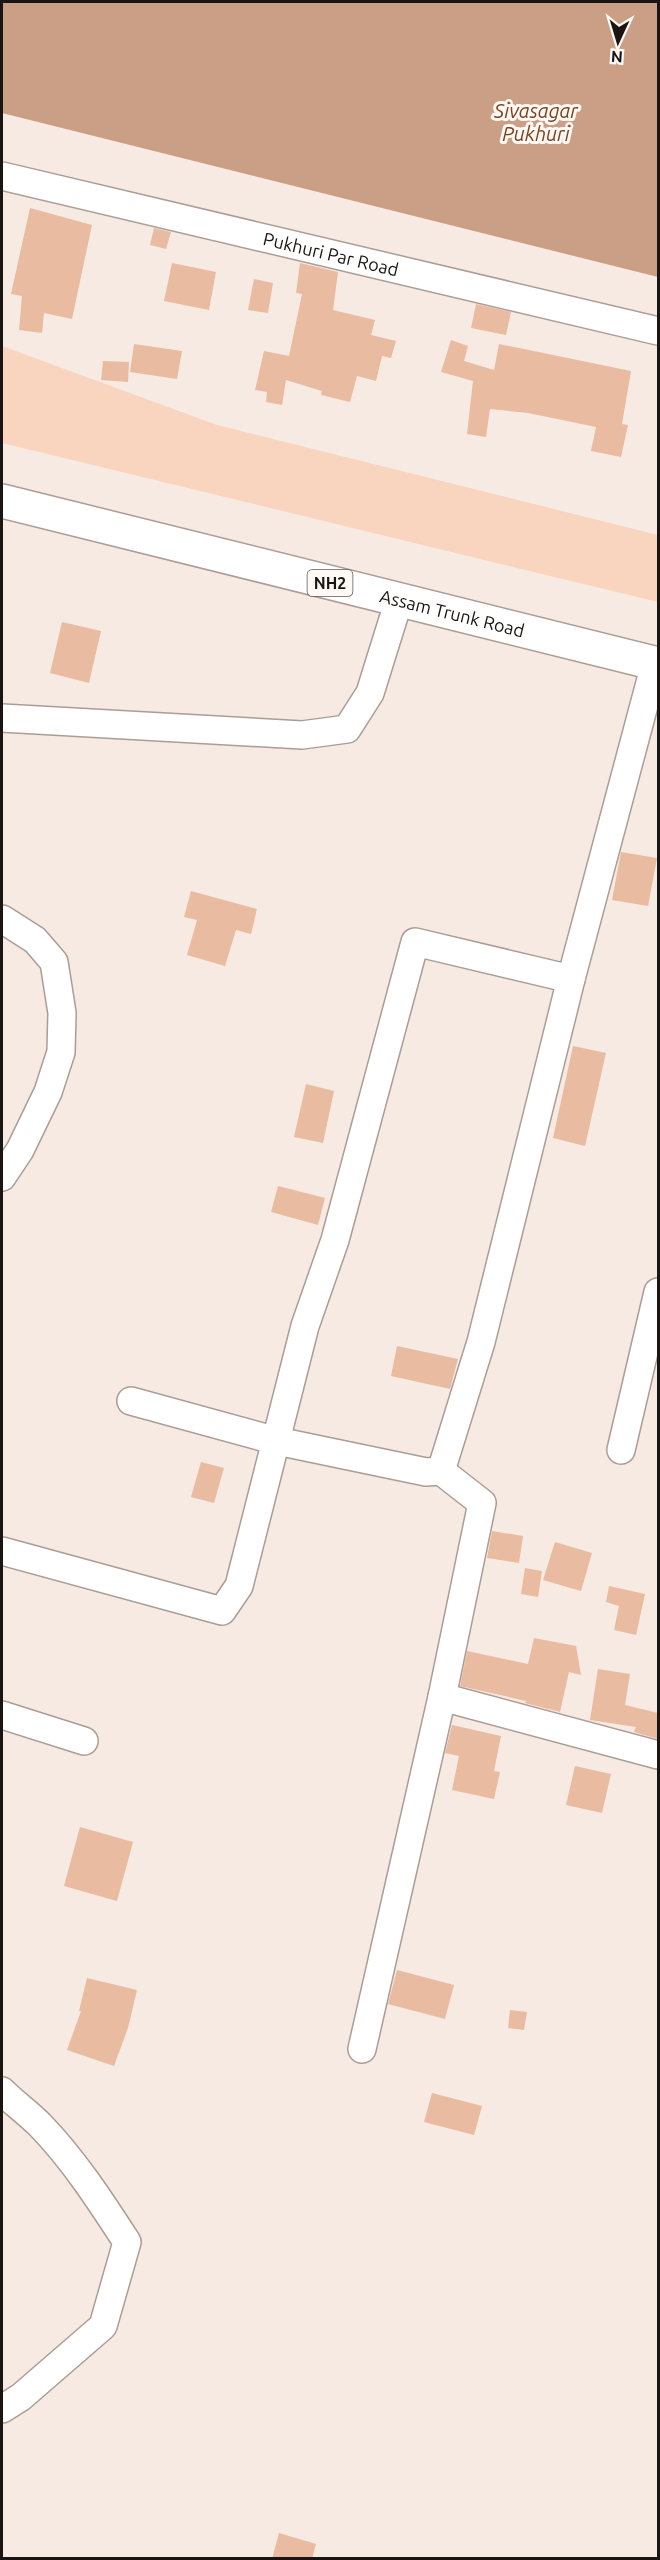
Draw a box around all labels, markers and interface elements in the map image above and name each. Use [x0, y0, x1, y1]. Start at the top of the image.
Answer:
north arrow [588, 12, 648, 72]
text: N [610, 48, 624, 66]
water label: Sivasagar Pukhuri [493, 99, 579, 145]
street label: Pukhuri Par Road [261, 228, 401, 279]
road number: NH2 [308, 570, 352, 596]
street label: Assam Trunk Road [378, 585, 527, 640]

